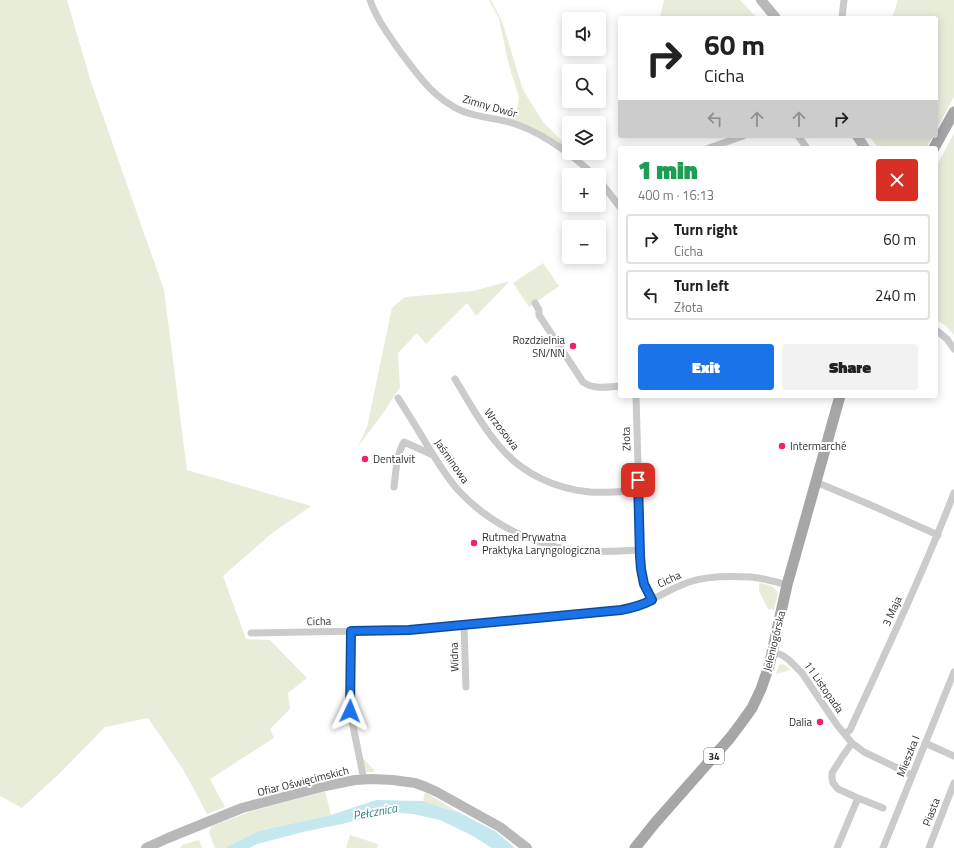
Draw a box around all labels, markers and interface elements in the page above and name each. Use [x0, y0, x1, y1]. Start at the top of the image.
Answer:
map controls [562, 12, 606, 264]
button: sound [562, 12, 606, 56]
text: 60 m [704, 23, 765, 66]
icon: right [638, 32, 690, 84]
text: Cicha [704, 62, 744, 89]
button: search [562, 64, 606, 108]
street label: Zimny Dwór [461, 91, 519, 121]
icon: left [704, 108, 726, 130]
icon: ahead [746, 108, 768, 130]
icon: ahead [788, 108, 810, 130]
icon: right [830, 108, 852, 130]
button: layers [562, 116, 606, 160]
text: 1 min [638, 152, 698, 188]
button: close [876, 159, 918, 201]
button: + [562, 168, 606, 212]
text: 400 m · 16:13 [638, 185, 714, 205]
text: Turn right [674, 218, 738, 241]
button: − [562, 220, 606, 264]
icon: right [640, 228, 662, 250]
text: 60 m [883, 228, 916, 251]
text: Cicha [674, 241, 703, 261]
text: Turn left [674, 274, 729, 297]
icon: left [640, 284, 662, 306]
text: 240 m [875, 284, 916, 307]
text: Złota [674, 297, 703, 317]
place label: Rozdzielnia SN/NN [512, 332, 565, 361]
marker: Rozdzielnia SN/NN [568, 341, 578, 351]
button: Exit [638, 344, 774, 390]
button: Share [782, 344, 918, 390]
street label: Wrzosowa [481, 405, 524, 454]
street label: Złota [618, 426, 634, 451]
street label: Jaśminowa [431, 436, 473, 487]
place label: Intermarché [790, 438, 847, 454]
marker: Intermarché [777, 441, 787, 451]
place label: Dentalvit [373, 451, 415, 467]
marker: Dentalvit [360, 454, 370, 464]
pin [621, 463, 655, 497]
icon: arrive [627, 469, 649, 491]
place label: Rutmed Prywatna Praktyka Laryngologiczna [482, 529, 601, 558]
marker: Rutmed Prywatna Praktyka Laryngologiczna [469, 538, 479, 548]
street label: Cicha [655, 566, 684, 591]
street label: 3 Maja [878, 593, 906, 629]
street label: Jeleniogórska [759, 608, 789, 673]
street label: Cicha [307, 613, 332, 629]
street label: Widna [445, 642, 463, 672]
street label: 11 Listopada [800, 658, 848, 716]
position arrow [329, 690, 371, 732]
place label: Dalia [789, 714, 812, 730]
marker: Dalia [815, 717, 825, 727]
street label: Mieszka I [892, 733, 924, 779]
road number: 34 [704, 748, 724, 764]
street label: Ofiar Oświęcimskich [256, 762, 350, 800]
street label: Piasta [918, 795, 944, 828]
water label: Pełcznica [351, 798, 399, 825]

